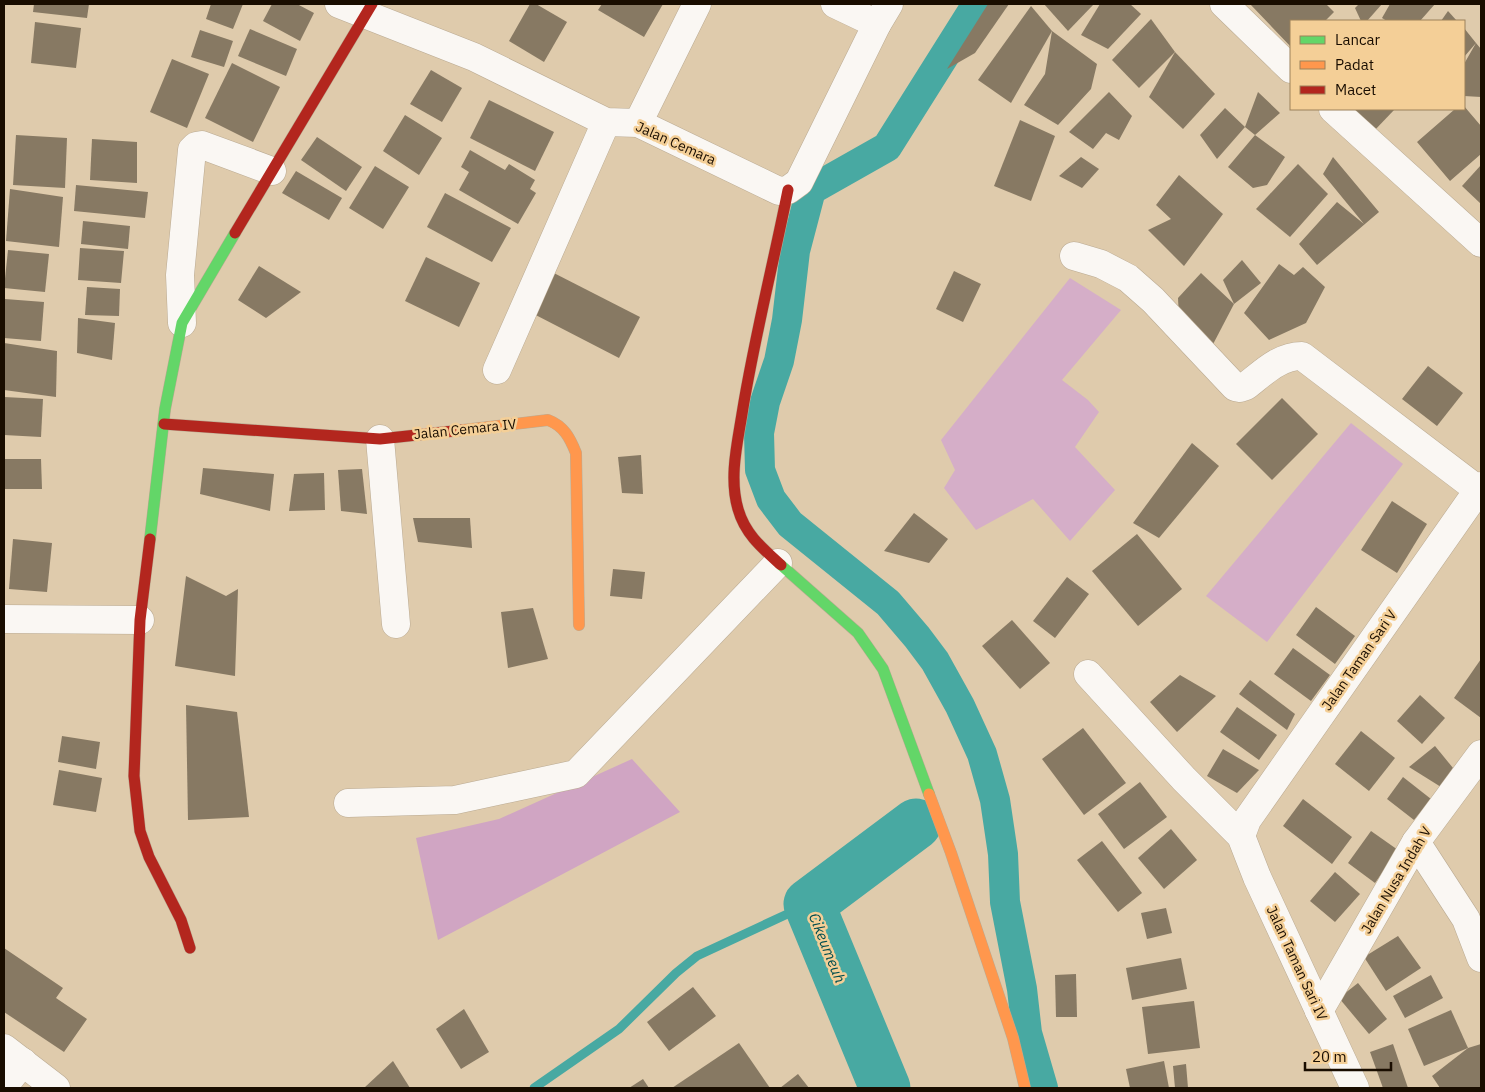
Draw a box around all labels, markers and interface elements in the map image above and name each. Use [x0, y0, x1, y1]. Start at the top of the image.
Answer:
legend [1290, 20, 1465, 110]
text: Lancar [1335, 30, 1381, 49]
text: Padat [1335, 55, 1374, 74]
text: Macet [1335, 80, 1376, 99]
street label: Jalan Cemara [633, 117, 719, 169]
street label: Jalan Cemara IV [413, 415, 518, 443]
street label: Jalan Taman Sari V [1318, 606, 1401, 714]
street label: Jalan Nusa Indah V [1357, 823, 1435, 937]
street label: Jalan Taman Sari IV [1263, 903, 1332, 1024]
water label: Cikeumeuh [805, 910, 850, 986]
scale bar [1305, 1040, 1391, 1072]
text: 20 m [1312, 1047, 1347, 1066]

